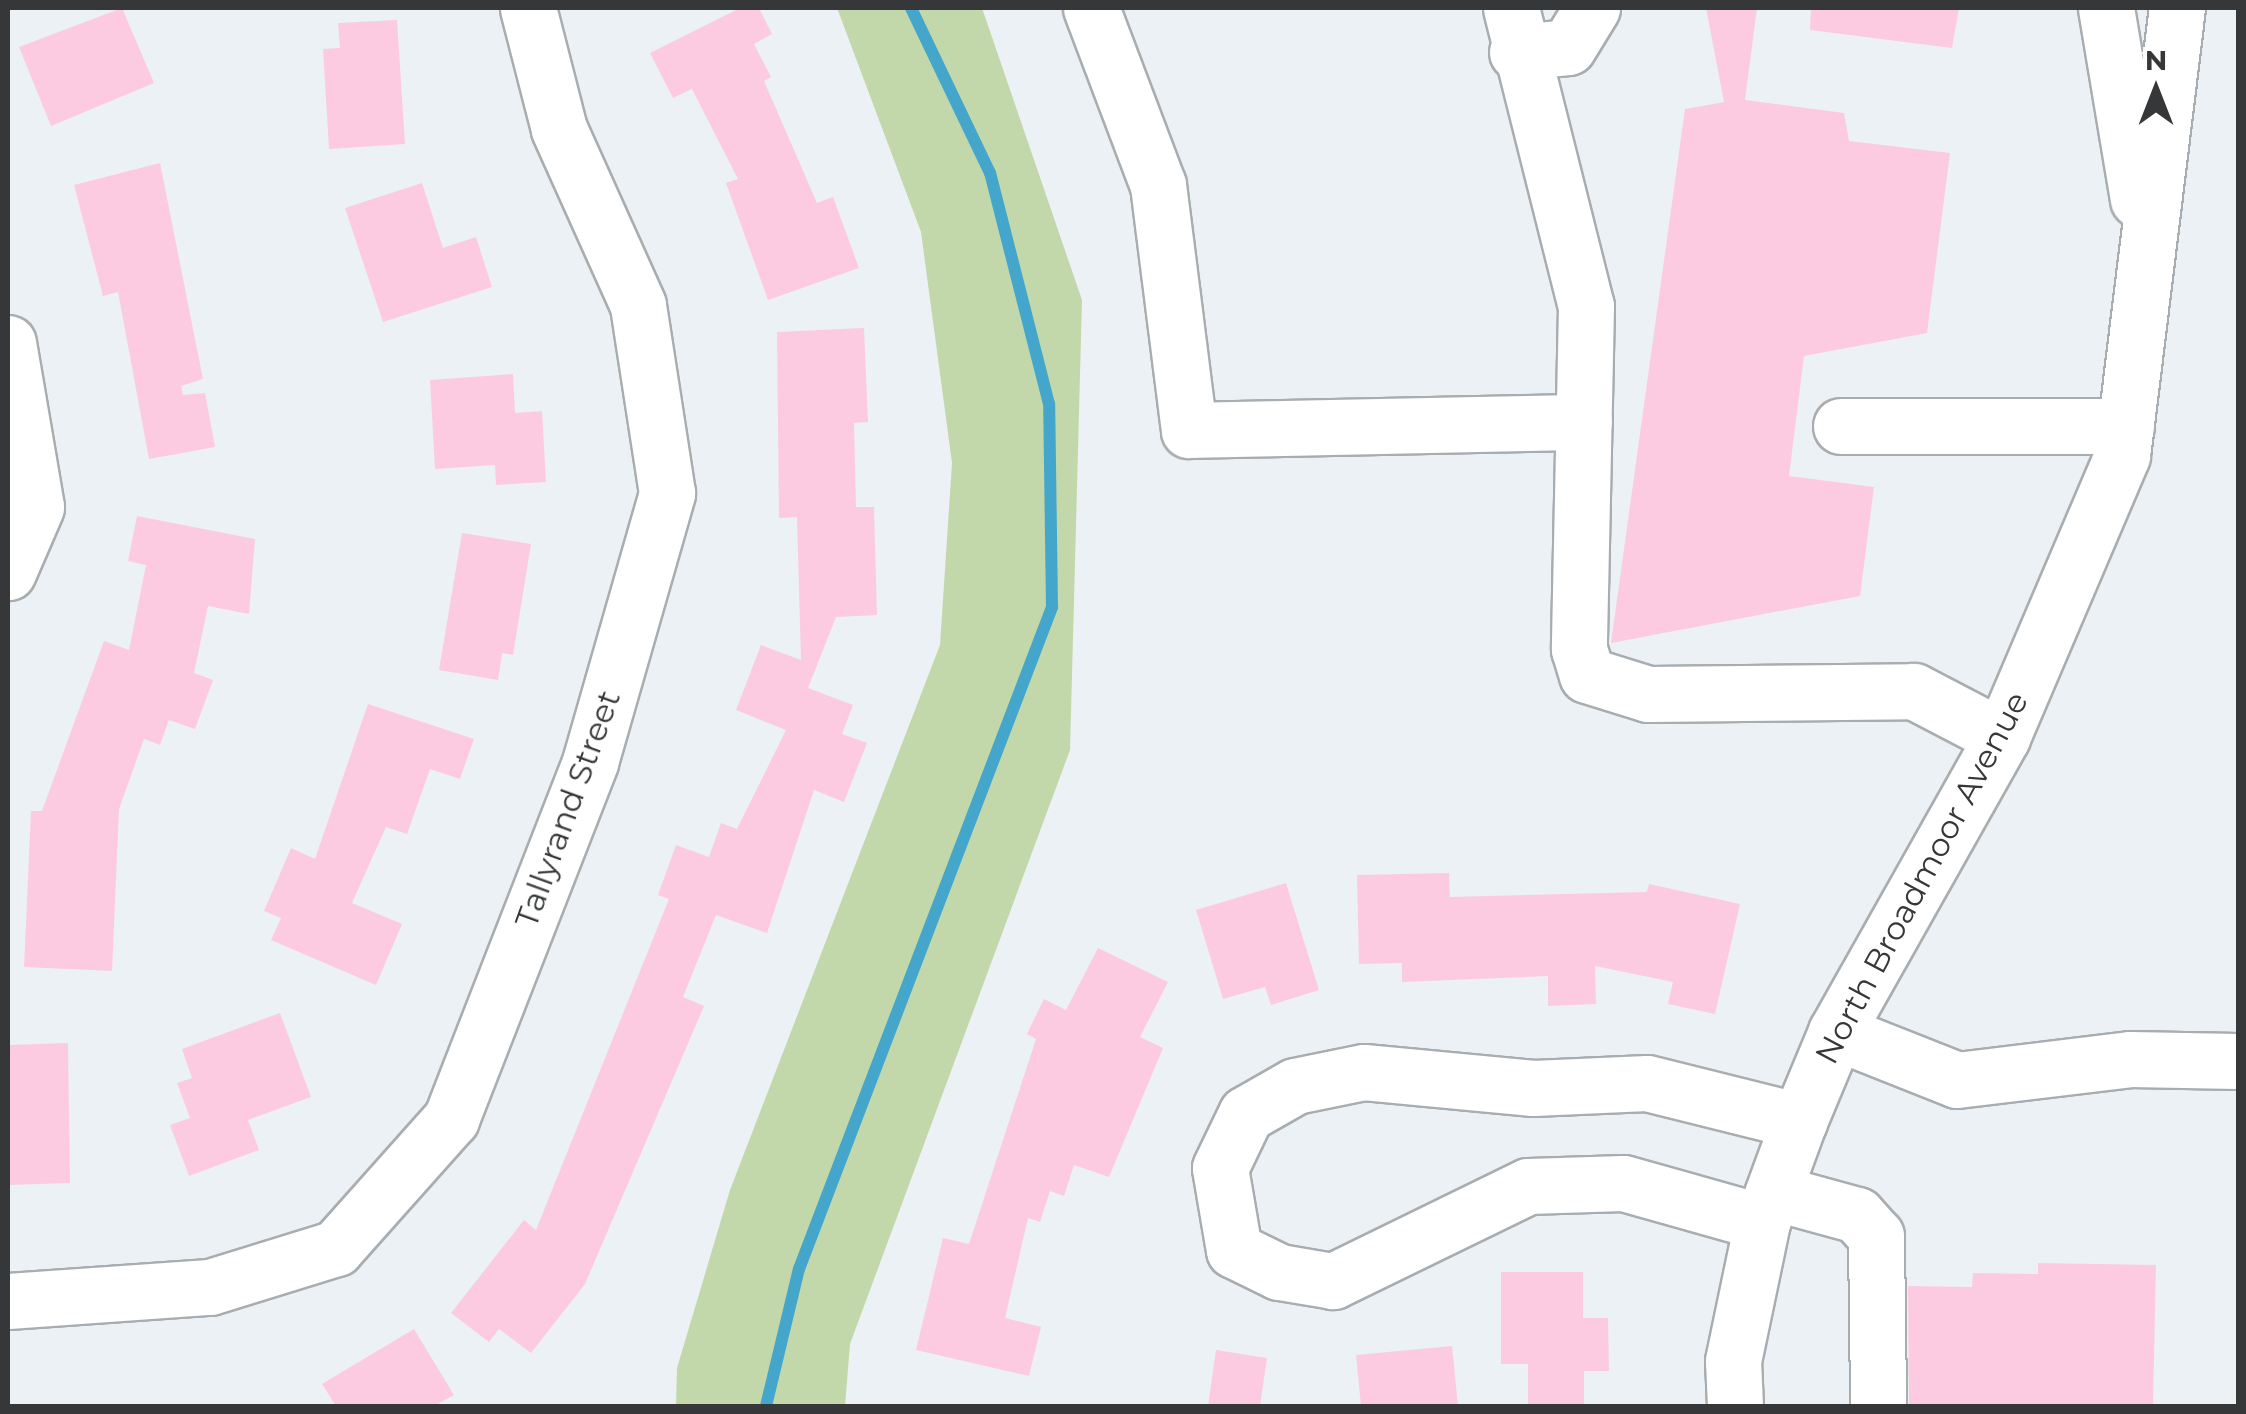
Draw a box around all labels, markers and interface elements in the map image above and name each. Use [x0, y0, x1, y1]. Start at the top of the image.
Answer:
north arrow [2106, 40, 2206, 140]
text: N [2145, 43, 2167, 77]
street label: Tallyrand Street [507, 685, 629, 933]
street label: North Broadmoor Avenue [1808, 686, 2036, 1070]

